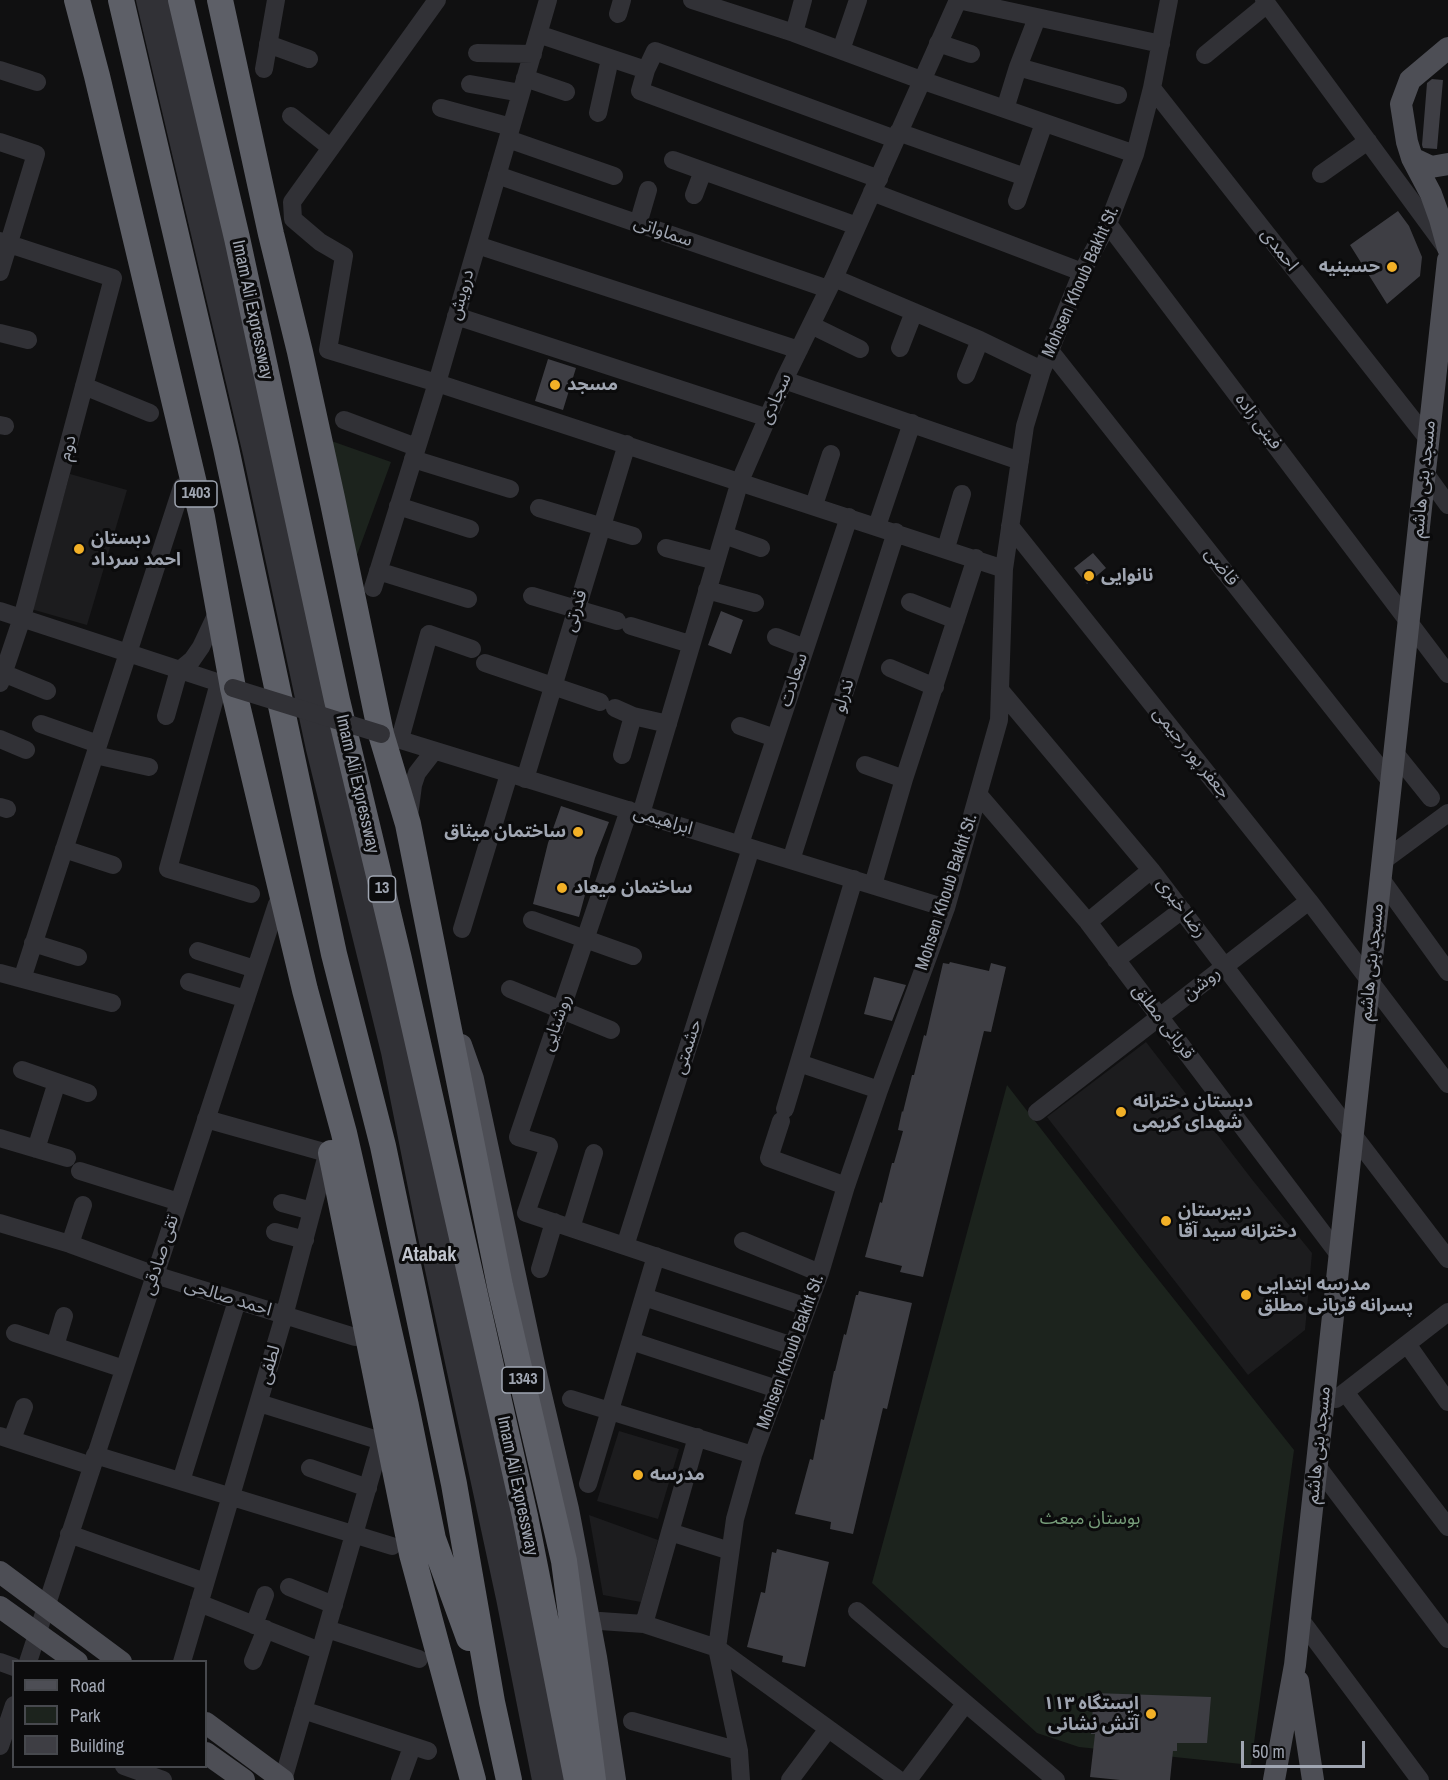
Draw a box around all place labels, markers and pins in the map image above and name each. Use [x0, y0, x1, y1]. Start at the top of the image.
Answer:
place label: حسینیه [1319, 256, 1380, 278]
marker: حسینیه [1385, 260, 1399, 274]
place label: مسجد [567, 374, 618, 396]
marker: مسجد [548, 378, 562, 392]
place label: دبستان احمد سرداد [91, 528, 181, 570]
marker: دبستان احمد سرداد [72, 542, 86, 556]
place label: نانوایی [1101, 565, 1153, 587]
marker: نانوایی [1082, 569, 1096, 583]
place label: ساختمان میثاق [444, 821, 566, 843]
marker: ساختمان میثاق [571, 825, 585, 839]
place label: ساختمان میعاد [574, 877, 693, 899]
marker: ساختمان میعاد [555, 881, 569, 895]
place label: دبستان دخترانه شهدای کریمی [1133, 1091, 1253, 1134]
marker: دبستان دخترانه شهدای کریمی [1114, 1105, 1128, 1119]
place label: دبیرستان دخترانه سید آقا [1178, 1200, 1297, 1242]
marker: دبیرستان دخترانه سید آقا [1159, 1214, 1173, 1228]
place label: مدرسه ابتدایی پسرانه قربانی مطلق [1258, 1274, 1413, 1316]
marker: مدرسه ابتدایی پسرانه قربانی مطلق [1239, 1288, 1253, 1302]
place label: مدرسه [650, 1464, 705, 1486]
marker: مدرسه [631, 1468, 645, 1482]
place label: ایستگاه ۱۱۳ آتش نشانی [1044, 1693, 1139, 1736]
marker: ایستگاه ۱۱۳ آتش نشانی [1144, 1707, 1158, 1721]

